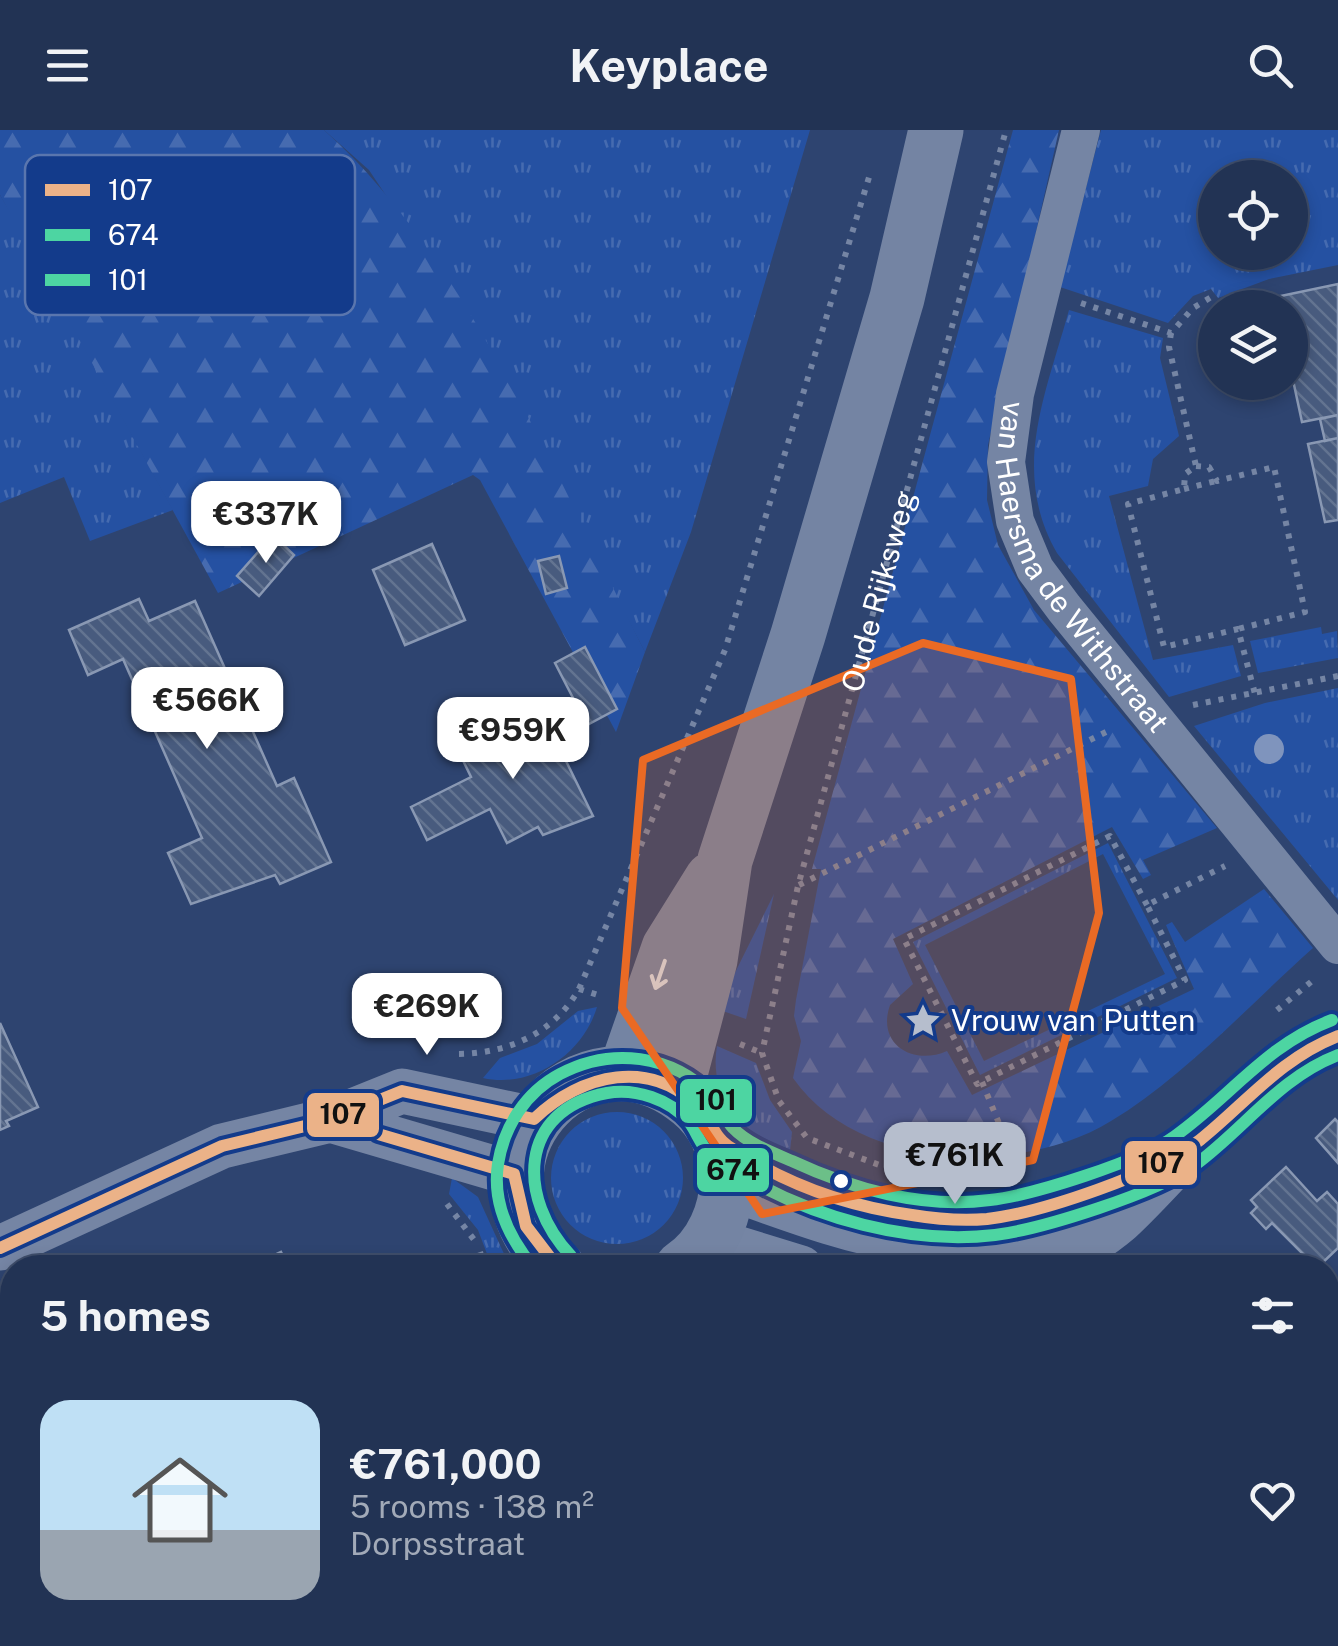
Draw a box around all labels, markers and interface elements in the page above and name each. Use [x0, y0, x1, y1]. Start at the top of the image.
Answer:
icon: menu [40, 38, 95, 93]
icon: search [1243, 38, 1298, 93]
text: Keyplace [569, 39, 769, 92]
legend [25, 155, 355, 315]
map controls [1198, 160, 1308, 400]
button: locate [1198, 160, 1308, 270]
text: 107 [108, 173, 153, 206]
text: 674 [108, 218, 159, 251]
text: 101 [108, 263, 148, 296]
button: layers [1198, 290, 1308, 400]
street label: van Haersma de Withstraat [988, 399, 1177, 739]
pin: €337K [196, 481, 336, 566]
street label: Oude Rijksweg [833, 486, 923, 696]
text: €337K [213, 495, 319, 532]
pin: €566K [137, 667, 277, 752]
text: €566K [153, 681, 261, 718]
pin: €959K [443, 697, 583, 782]
text: €959K [459, 711, 567, 748]
one-way arrow [650, 958, 668, 989]
pin: €269K [357, 973, 497, 1058]
text: €269K [374, 987, 480, 1024]
place icon: Vrouw van Putten [904, 1002, 942, 1040]
place label: Vrouw van Putten [951, 1002, 1195, 1038]
line badge: 101 [678, 1077, 754, 1125]
text: 101 [695, 1083, 737, 1116]
line badge: 107 [305, 1091, 381, 1139]
text: 107 [319, 1097, 367, 1130]
pin: €761K [885, 1122, 1025, 1207]
text: €761K [906, 1136, 1004, 1173]
line badge: 107 [1123, 1139, 1199, 1187]
line badge: 674 [695, 1146, 771, 1194]
text: 107 [1137, 1146, 1185, 1179]
text: 674 [706, 1153, 760, 1186]
unlabelled marker [831, 1171, 851, 1191]
icon: filters [1245, 1288, 1300, 1343]
text: 5 homes [40, 1291, 211, 1340]
text: €761,000 [350, 1439, 542, 1488]
icon: home [120, 1440, 240, 1560]
icon: heart [1245, 1473, 1300, 1528]
text: 5 rooms · 138 m² [350, 1488, 594, 1525]
text: Dorpsstraat [350, 1525, 525, 1562]

